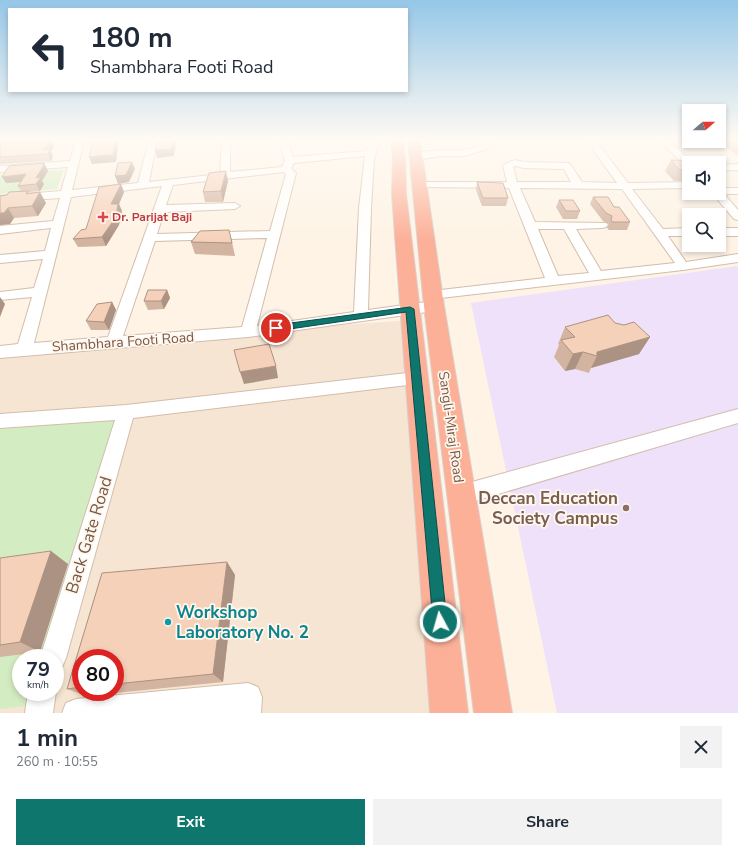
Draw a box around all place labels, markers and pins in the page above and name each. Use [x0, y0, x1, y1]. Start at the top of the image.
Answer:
place label: Dr. Parijat Baji [112, 209, 192, 225]
marker: Dr. Parijat Baji [97, 211, 109, 223]
pin [259, 311, 293, 345]
place label: Deccan Education Society Campus [478, 487, 618, 530]
marker: Deccan Education Society Campus [621, 503, 631, 513]
place label: Workshop Laboratory No. 2 [176, 601, 309, 644]
marker: Workshop Laboratory No. 2 [163, 617, 173, 627]

